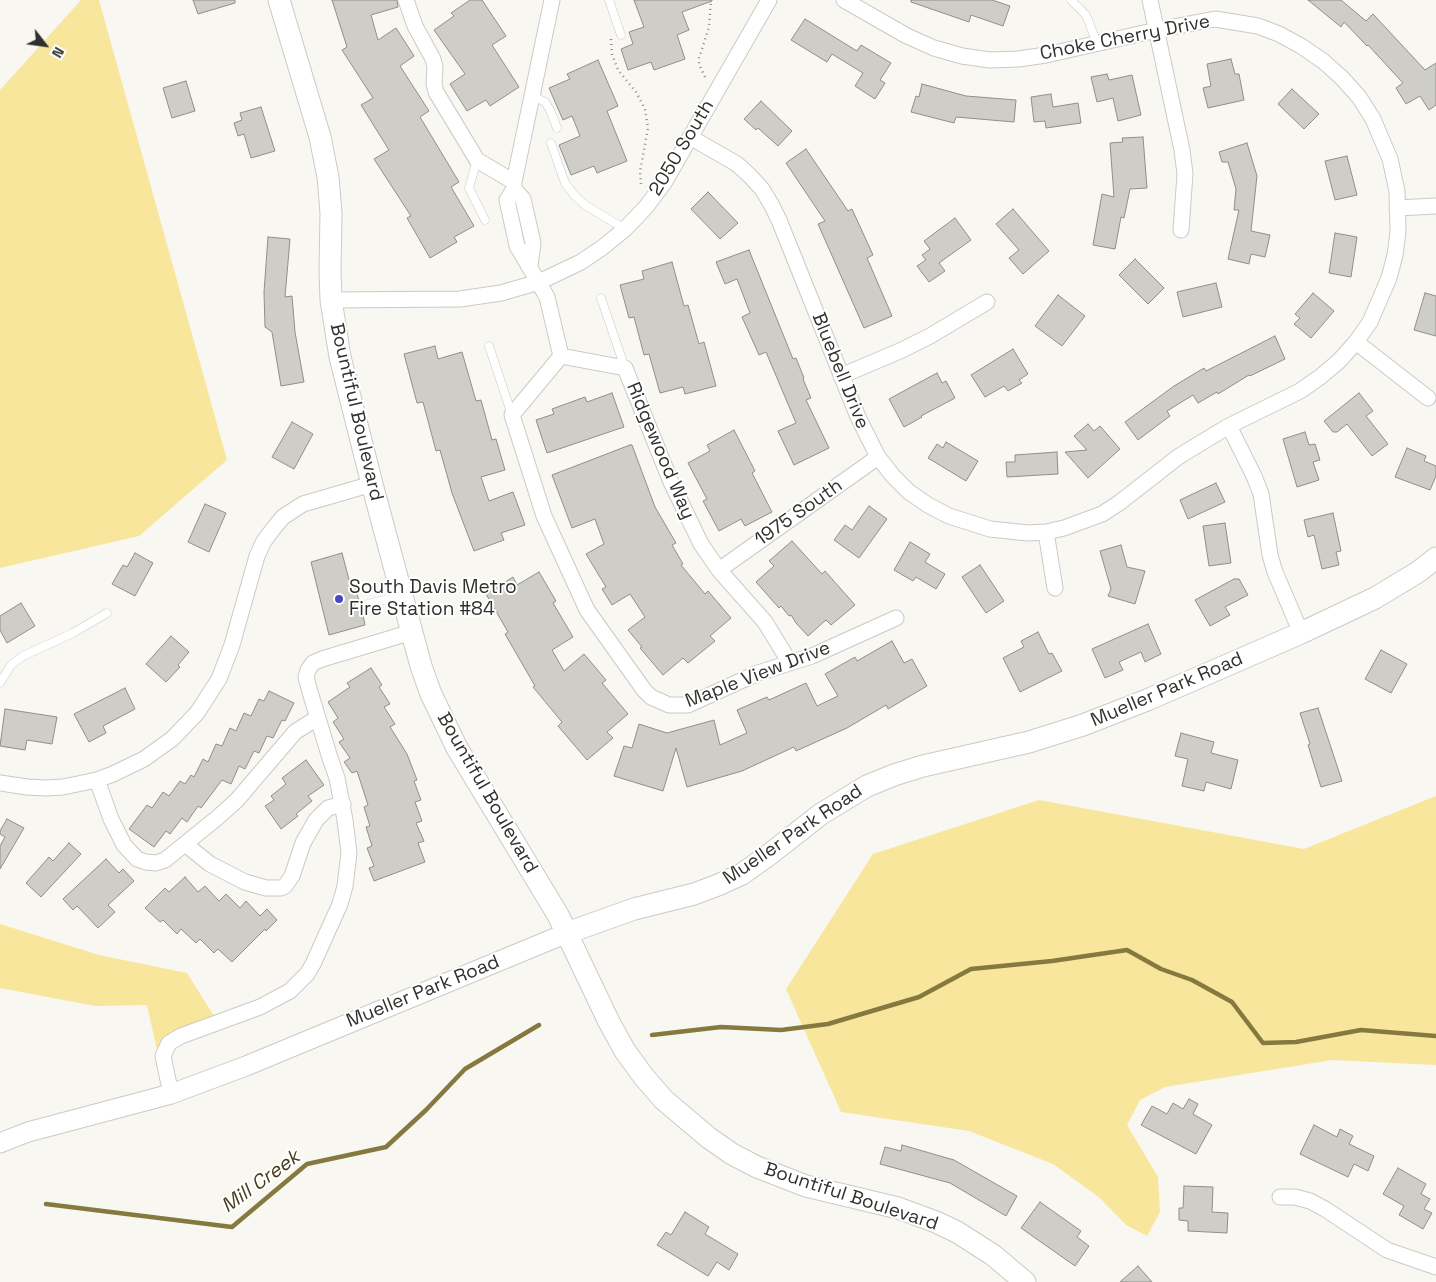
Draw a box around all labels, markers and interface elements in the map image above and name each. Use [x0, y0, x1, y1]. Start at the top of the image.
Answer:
street label: Choke Cherry Drive [1038, 10, 1212, 66]
north arrow [20, 20, 70, 70]
text: N [48, 44, 68, 61]
street label: 2050 South [645, 96, 719, 200]
street label: Bluebell Drive [806, 310, 874, 432]
street label: Bountiful Boulevard [324, 321, 388, 503]
street label: Ridgewood Way [621, 379, 699, 523]
street label: 1975 South [751, 475, 847, 551]
place label: South Davis Metro Fire Station #84 [349, 577, 517, 621]
marker: South Davis Metro Fire Station #84 [333, 593, 345, 605]
street label: Maple View Drive [682, 637, 834, 713]
street label: Mueller Park Road [1088, 648, 1246, 732]
street label: Bountiful Boulevard [432, 709, 542, 877]
street label: Mueller Park Road [719, 780, 867, 890]
street label: Mueller Park Road [343, 951, 503, 1033]
water label: Mill Creek [217, 1145, 305, 1219]
street label: Bountiful Boulevard [761, 1158, 941, 1236]

